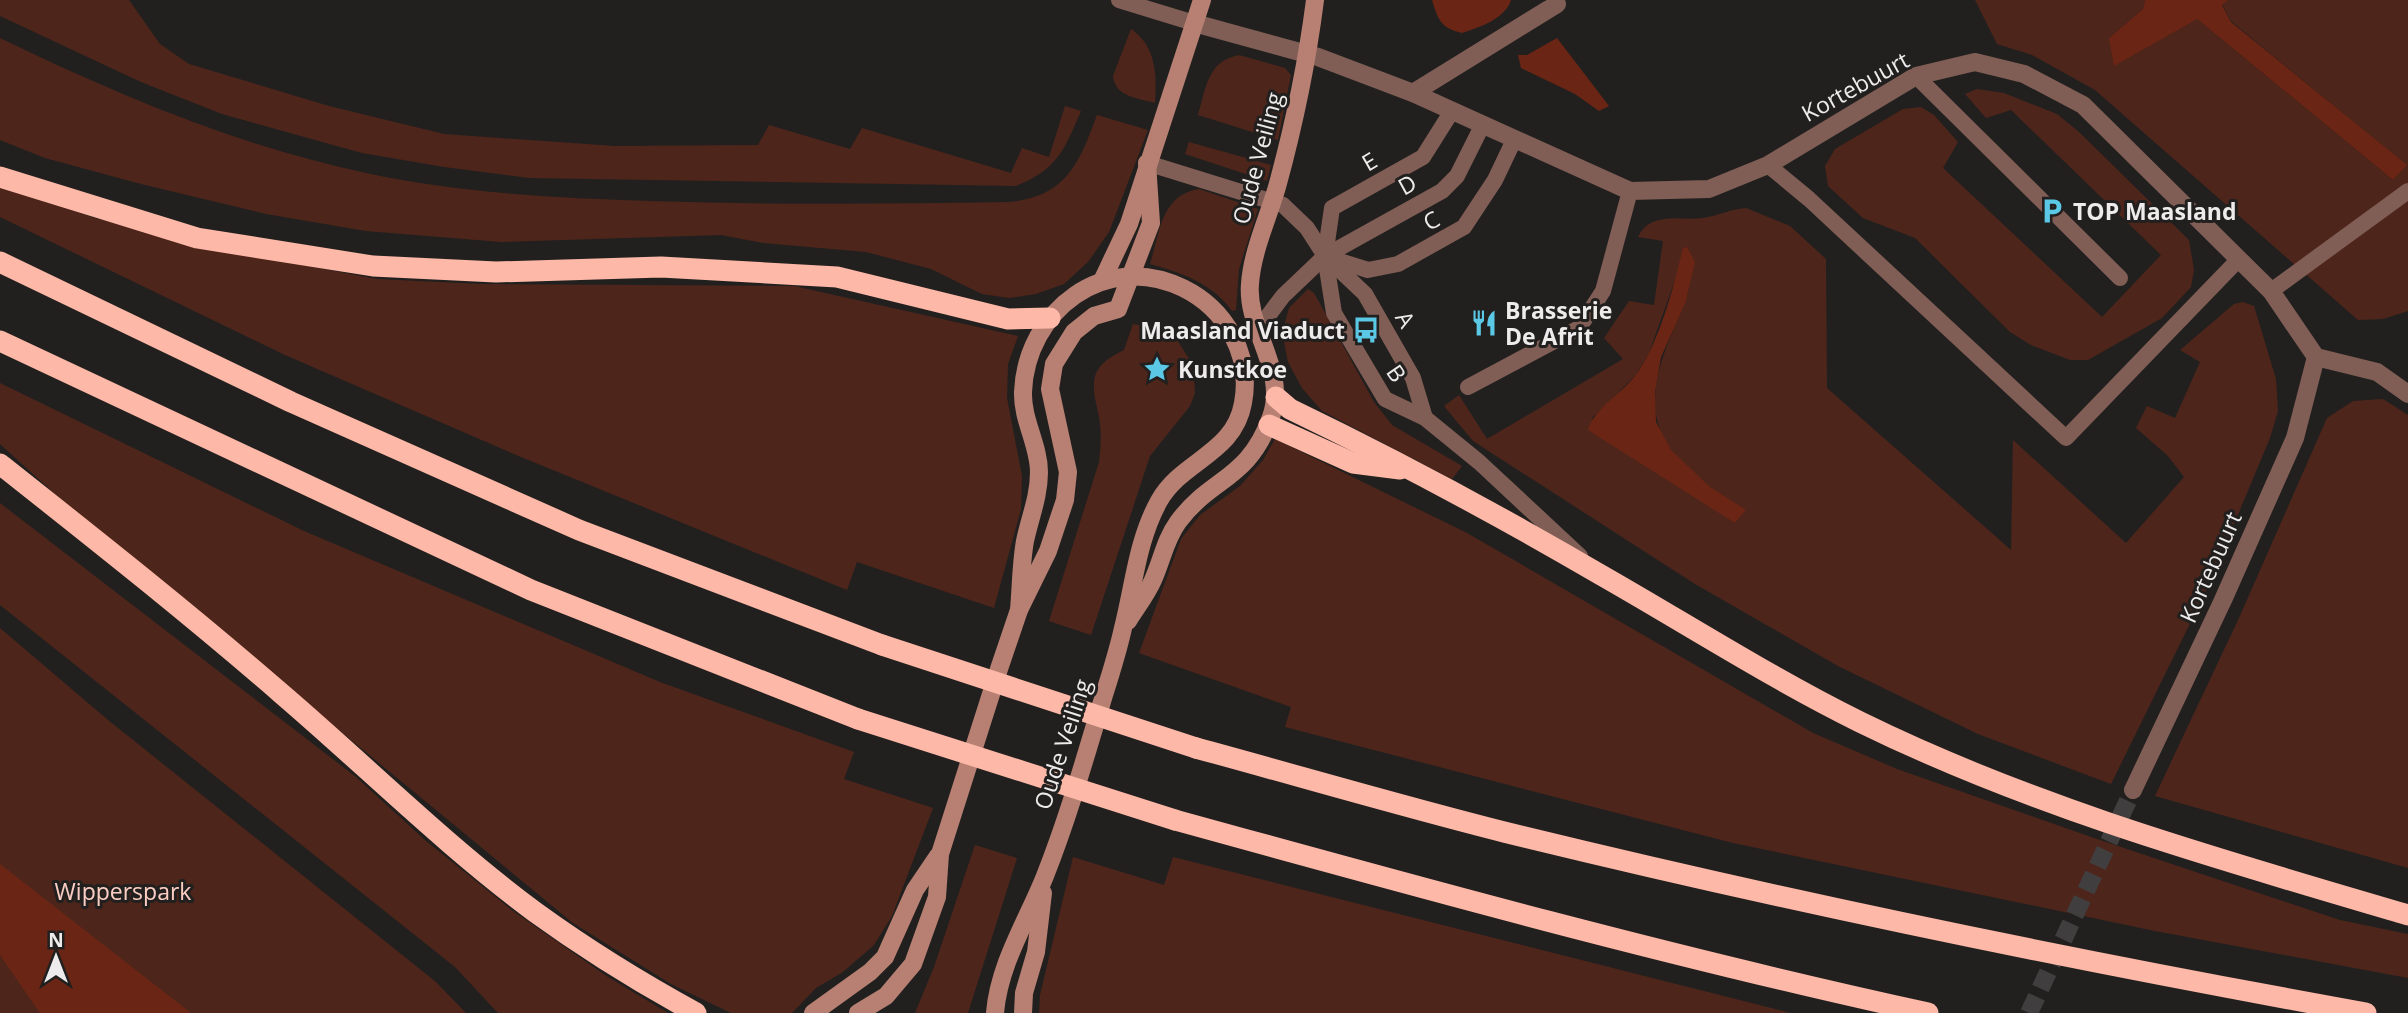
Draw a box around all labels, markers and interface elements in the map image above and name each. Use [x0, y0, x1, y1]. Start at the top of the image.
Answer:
street label: Kortebuurt [1795, 43, 1915, 129]
street label: Oude Veiling [1224, 88, 1290, 228]
street label: E [1355, 144, 1383, 178]
street label: D [1392, 166, 1422, 202]
place label: TOP Maasland [2073, 195, 2237, 227]
parking icon: TOP Maasland [2037, 196, 2067, 226]
street label: C [1417, 202, 1445, 238]
place label: Brasserie De Afrit [1505, 294, 1612, 352]
street label: A [1389, 305, 1424, 334]
restaurant icon: Brasserie De Afrit [1469, 308, 1499, 338]
place label: Maasland Viaduct [1140, 314, 1345, 346]
bus stop icon: Maasland Viaduct [1351, 315, 1381, 345]
place label: Kunstkoe [1178, 353, 1287, 385]
place icon: Kunstkoe [1142, 354, 1172, 384]
street label: B [1380, 358, 1414, 388]
street label: Kortebuurt [2171, 506, 2249, 628]
street label: Oude Veiling [1026, 674, 1098, 813]
park label: Wipperspark [55, 875, 191, 907]
north arrow [21, 922, 91, 992]
text: N [48, 927, 64, 953]

